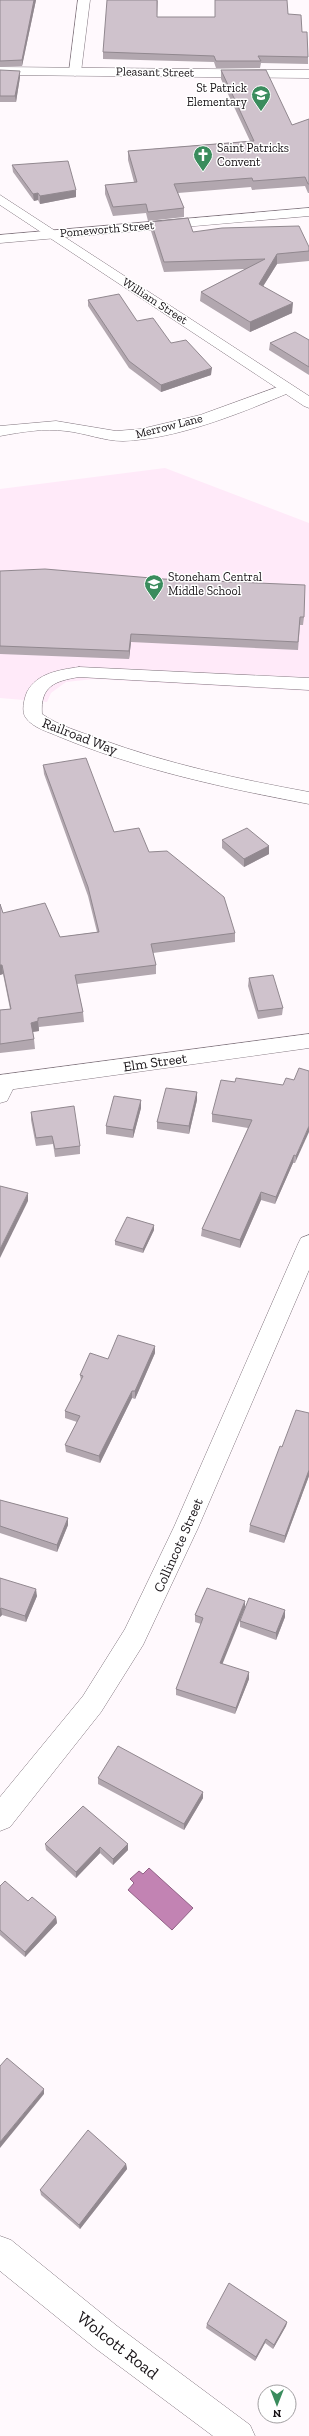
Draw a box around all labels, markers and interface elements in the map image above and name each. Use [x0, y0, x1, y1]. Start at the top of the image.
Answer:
street label: Pleasant Street [116, 64, 195, 80]
place label: St Patrick Elementary [187, 81, 248, 109]
school or university icon: St Patrick Elementary [250, 84, 272, 112]
place label: Saint Patricks Convent [217, 141, 289, 169]
church icon: Saint Patricks Convent [192, 144, 214, 172]
street label: Pomeworth Street [59, 218, 155, 240]
street label: William Street [120, 275, 191, 327]
street label: Merrow Lane [134, 411, 204, 441]
place label: Stoneham Central Middle School [168, 570, 262, 598]
school or university icon: Stoneham Central Middle School [143, 573, 165, 601]
street label: Railroad Way [40, 714, 121, 759]
street label: Elm Street [122, 1050, 189, 1075]
street label: Collincote Street [150, 1495, 207, 1595]
street label: Wolcott Road [73, 2307, 163, 2383]
north arrow [257, 2384, 297, 2424]
text: N [272, 2407, 281, 2420]

